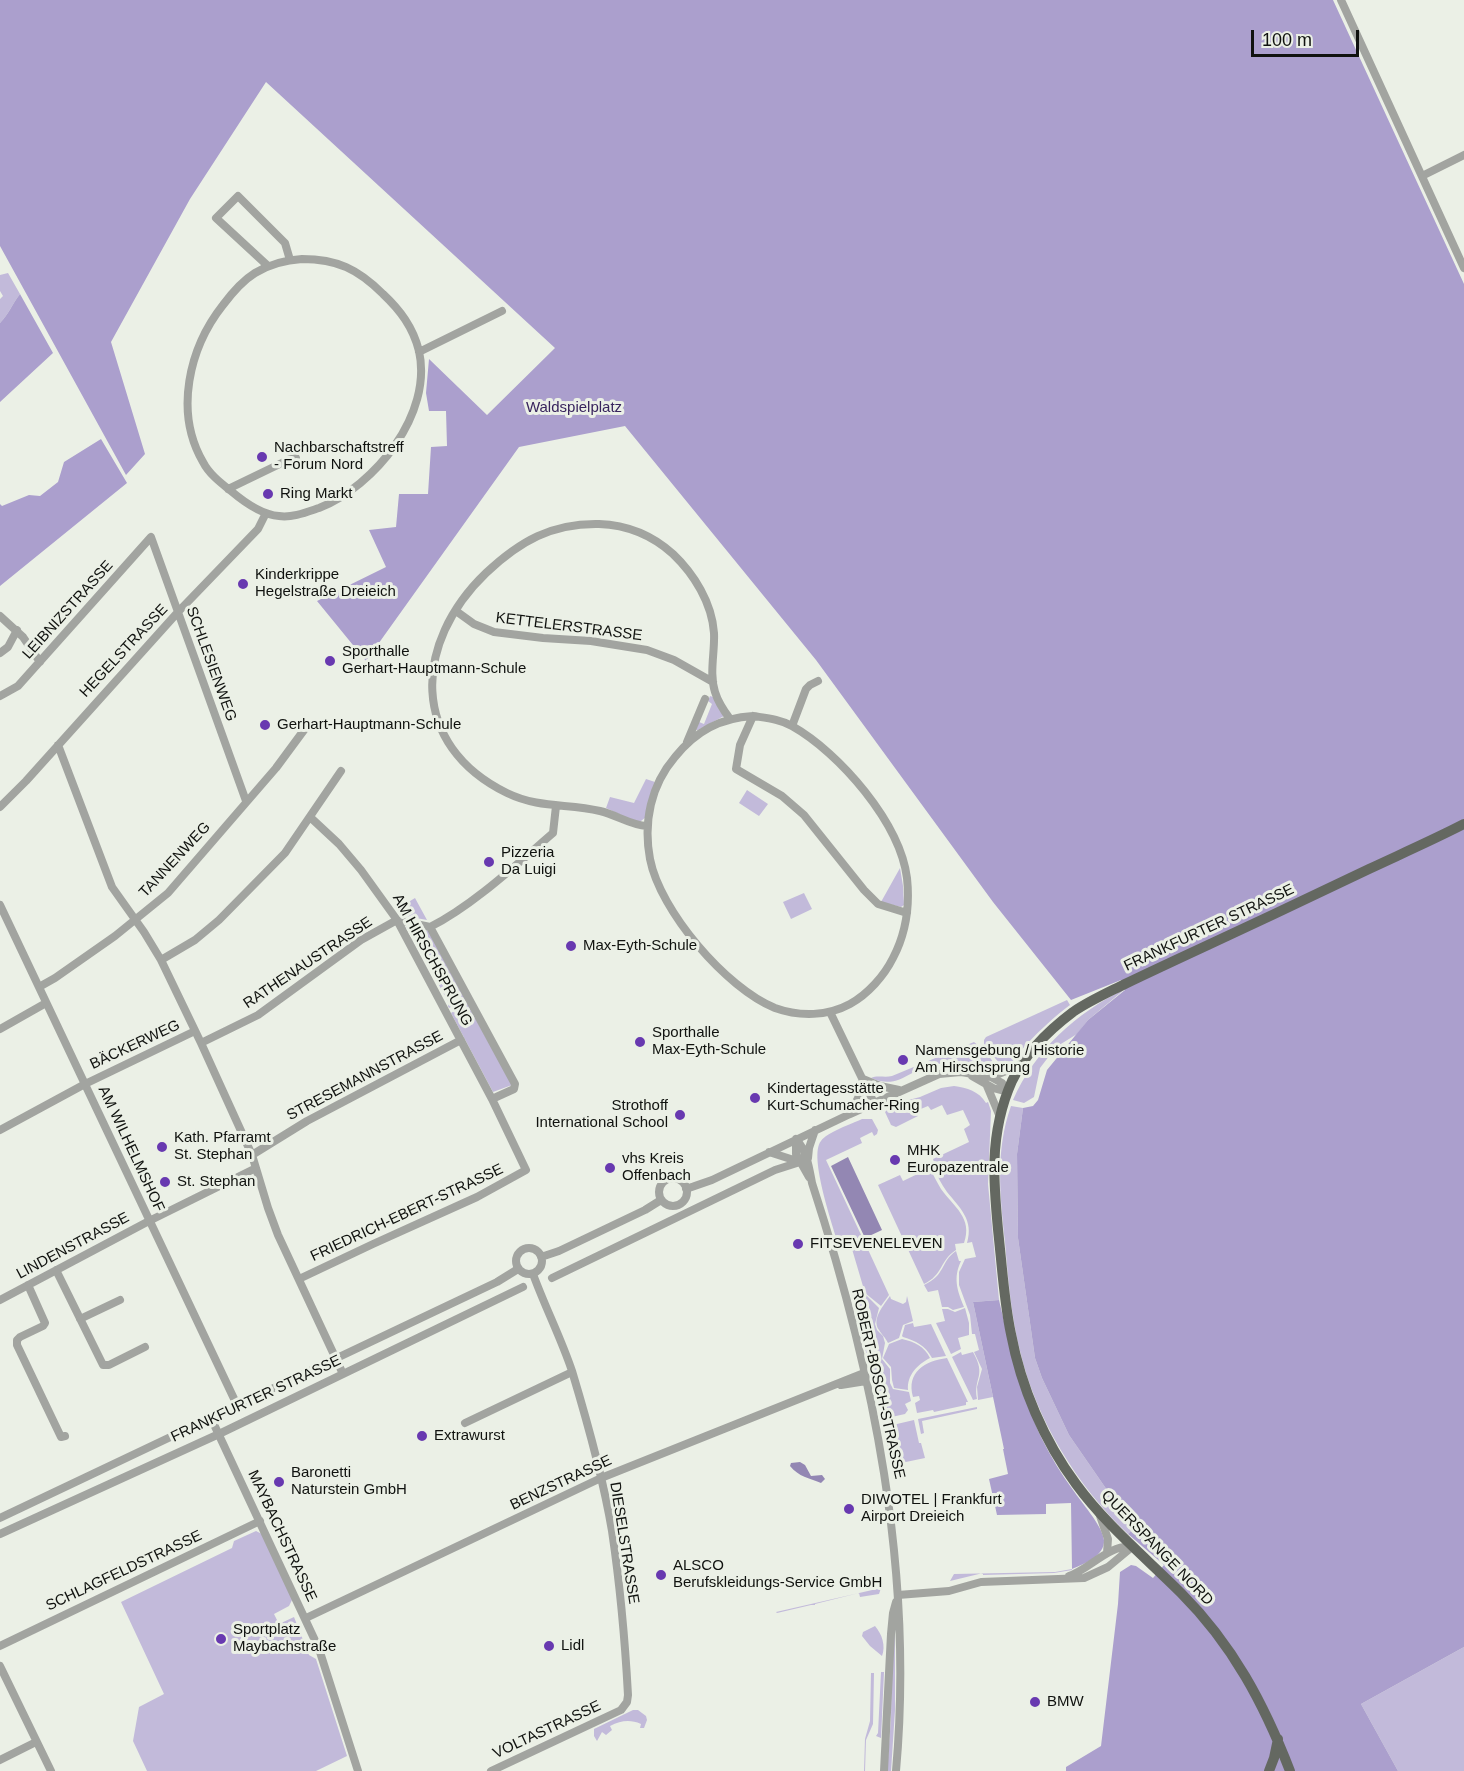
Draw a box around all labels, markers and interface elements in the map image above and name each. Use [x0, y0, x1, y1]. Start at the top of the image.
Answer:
scale bar [1254, 18, 1362, 56]
text: 100 m [1262, 30, 1312, 50]
park label: Waldspielplatz [526, 399, 622, 417]
place label: Nachbarschaftstreff - Forum Nord [274, 439, 404, 474]
marker: Nachbarschaftstreff - Forum Nord [255, 450, 269, 464]
place label: Ring Markt [280, 485, 353, 503]
marker: Ring Markt [261, 487, 275, 501]
street label: LEIBNIZSTRASSE [19, 557, 117, 663]
place label: Kinderkrippe Hegelstraße Dreieich [255, 566, 396, 601]
marker: Kinderkrippe Hegelstraße Dreieich [236, 577, 250, 591]
street label: HEGELSTRASSE [76, 601, 172, 701]
street label: SCHLESIENWEG [182, 604, 240, 724]
street label: KETTELERSTRASSE [495, 609, 643, 645]
place label: Sporthalle Gerhart-Hauptmann-Schule [342, 643, 526, 678]
marker: Sporthalle Gerhart-Hauptmann-Schule [323, 654, 337, 668]
place label: Gerhart-Hauptmann-Schule [277, 716, 461, 734]
marker: Gerhart-Hauptmann-Schule [258, 718, 272, 732]
street label: TANNENWEG [136, 819, 214, 901]
place label: Pizzeria Da Luigi [501, 844, 556, 879]
marker: Pizzeria Da Luigi [482, 855, 496, 869]
street label: FRANKFURTER STRASSE [1121, 881, 1297, 975]
street label: AM HIRSCHSPRUNG [388, 891, 476, 1029]
street label: RATHENAUSTRASSE [240, 913, 376, 1013]
place label: Max-Eyth-Schule [583, 937, 697, 955]
marker: Max-Eyth-Schule [564, 939, 578, 953]
street label: BÄCKERWEG [87, 1016, 183, 1074]
place label: Sporthalle Max-Eyth-Schule [652, 1024, 766, 1059]
street label: STRESEMANNSTRASSE [284, 1027, 446, 1125]
marker: Sporthalle Max-Eyth-Schule [633, 1035, 647, 1049]
place label: Namensgebung / Historie Am Hirschsprung [915, 1042, 1084, 1077]
marker: Namensgebung / Historie Am Hirschsprung [896, 1053, 910, 1067]
place label: Kindertagesstätte Kurt-Schumacher-Ring [767, 1080, 920, 1115]
street label: AM WILHELMSHOF [94, 1083, 168, 1215]
marker: Kindertagesstätte Kurt-Schumacher-Ring [748, 1091, 762, 1105]
place label: Strothoff International School [535, 1097, 668, 1132]
marker: Strothoff International School [673, 1108, 687, 1122]
place label: Kath. Pfarramt St. Stephan [174, 1129, 271, 1164]
marker: Kath. Pfarramt St. Stephan [155, 1140, 169, 1154]
place label: MHK Europazentrale [907, 1142, 1009, 1177]
place label: vhs Kreis Offenbach [622, 1150, 691, 1185]
marker: MHK Europazentrale [888, 1153, 902, 1167]
street label: FRIEDRICH-EBERT-STRASSE [308, 1160, 506, 1266]
marker: vhs Kreis Offenbach [603, 1161, 617, 1175]
place label: St. Stephan [177, 1173, 255, 1191]
marker: St. Stephan [158, 1175, 172, 1189]
street label: LINDENSTRASSE [14, 1209, 132, 1283]
place label: FITSEVENELEVEN [810, 1235, 943, 1253]
marker: FITSEVENELEVEN [791, 1237, 805, 1251]
street label: ROBERT-BOSCH-STRASSE [847, 1287, 909, 1481]
street label: FRANKFURTER STRASSE [168, 1352, 344, 1446]
place label: Extrawurst [434, 1427, 505, 1445]
marker: Extrawurst [415, 1429, 429, 1443]
street label: BENZSTRASSE [507, 1452, 615, 1514]
place label: Baronetti Naturstein GmbH [291, 1464, 407, 1499]
street label: MAYBACHSTRASSE [244, 1467, 320, 1605]
marker: Baronetti Naturstein GmbH [272, 1475, 286, 1489]
street label: DIESELSTRASSE [605, 1481, 643, 1605]
street label: QUERSPANGE NORD [1097, 1487, 1217, 1609]
place label: DIWOTEL | Frankfurt Airport Dreieich [861, 1491, 1002, 1526]
marker: DIWOTEL | Frankfurt Airport Dreieich [842, 1502, 856, 1516]
street label: SCHLAGFELDSTRASSE [43, 1527, 205, 1615]
place label: ALSCO Berufskleidungs-Service GmbH [673, 1557, 882, 1592]
marker: ALSCO Berufskleidungs-Service GmbH [654, 1568, 668, 1582]
place label: Sportplatz Maybachstraße [233, 1621, 336, 1656]
marker: Sportplatz Maybachstraße [214, 1632, 228, 1646]
place label: Lidl [561, 1637, 584, 1655]
marker: Lidl [542, 1639, 556, 1653]
place label: BMW [1047, 1693, 1084, 1711]
marker: BMW [1028, 1695, 1042, 1709]
street label: VOLTASTRASSE [490, 1697, 604, 1763]

